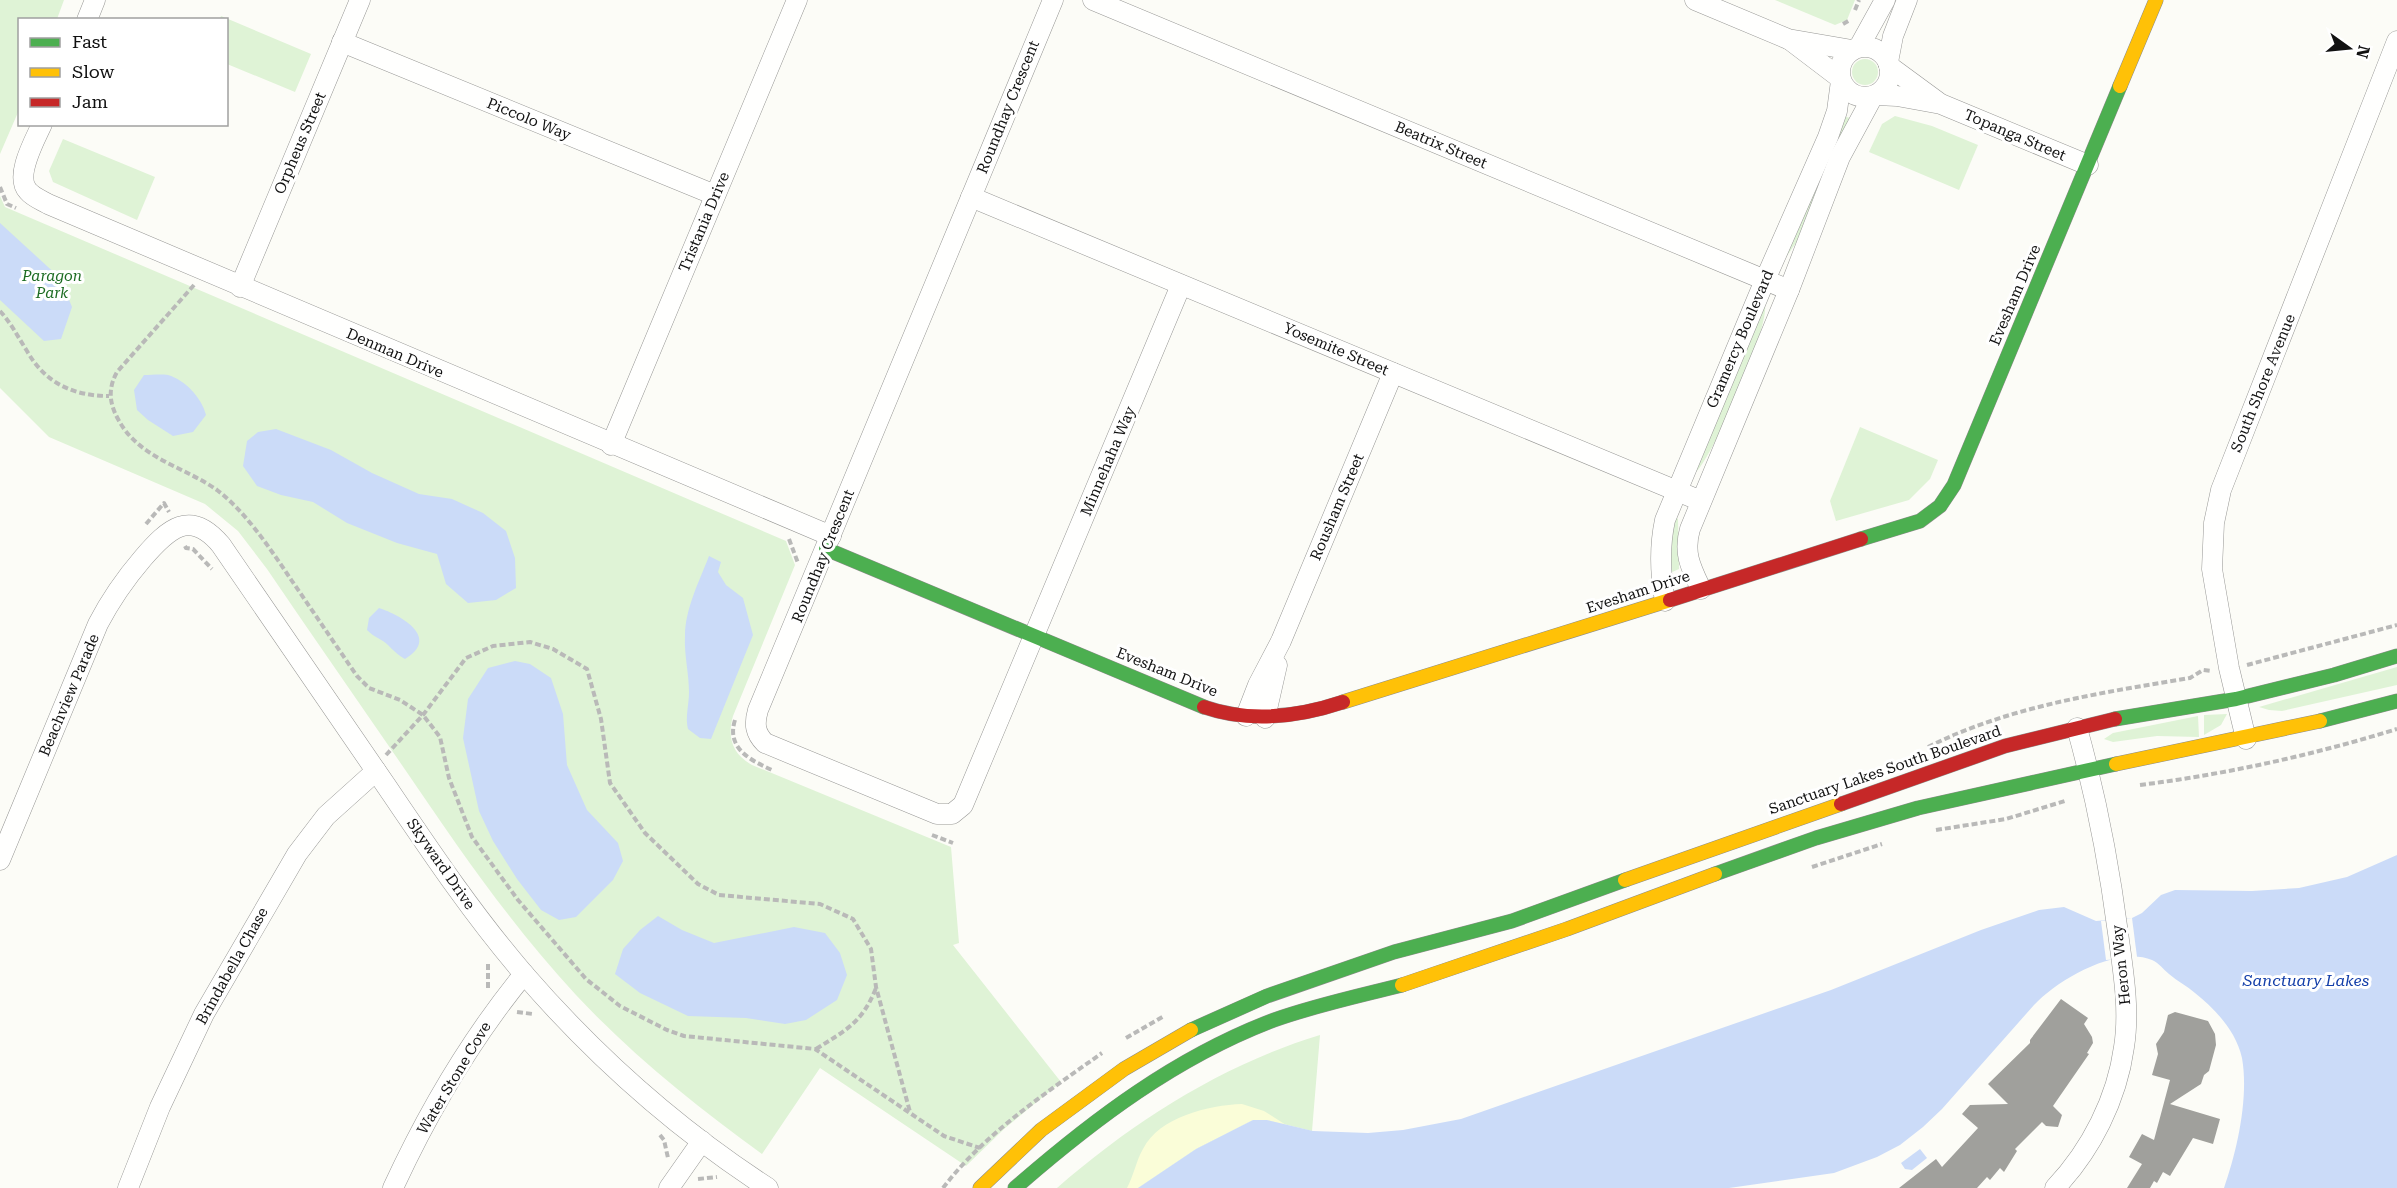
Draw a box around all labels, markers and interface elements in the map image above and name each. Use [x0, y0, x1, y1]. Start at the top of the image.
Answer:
legend [18, 18, 228, 126]
north arrow [2319, 18, 2379, 78]
text: Fast [72, 31, 107, 52]
street label: Roundhay Crescent [973, 37, 1043, 176]
text: N [2352, 43, 2374, 60]
text: Slow [72, 61, 114, 82]
street label: Orpheus Street [270, 89, 330, 197]
text: Jam [72, 91, 108, 112]
street label: Piccolo Way [484, 94, 574, 144]
street label: Topanga Street [1961, 105, 2069, 165]
street label: Beatrix Street [1392, 118, 1490, 173]
street label: Tristania Drive [675, 169, 733, 275]
street label: Evesham Drive [1986, 242, 2044, 348]
park label: Paragon Park [21, 267, 82, 302]
street label: Gramercy Boulevard [1703, 267, 1777, 411]
street label: South Shore Avenue [2227, 311, 2299, 455]
street label: Yosemite Street [1281, 319, 1392, 379]
street label: Denman Drive [344, 324, 446, 382]
street label: Minnehaha Way [1077, 403, 1139, 518]
street label: Rousham Street [1306, 451, 1368, 563]
street label: Roundhay Crescent [788, 486, 858, 625]
street label: Evesham Drive [1584, 567, 1692, 617]
street label: Beachview Parade [35, 631, 103, 759]
street label: Evesham Drive [1114, 643, 1220, 701]
street label: Sanctuary Lakes South Boulevard [1767, 722, 2004, 818]
street label: Skyward Drive [403, 815, 479, 913]
street label: Brindabella Chase [192, 904, 272, 1028]
street label: Heron Way [2108, 924, 2134, 1006]
water label: Sanctuary Lakes [2242, 971, 2369, 990]
street label: Water Stone Cove [413, 1018, 495, 1138]

